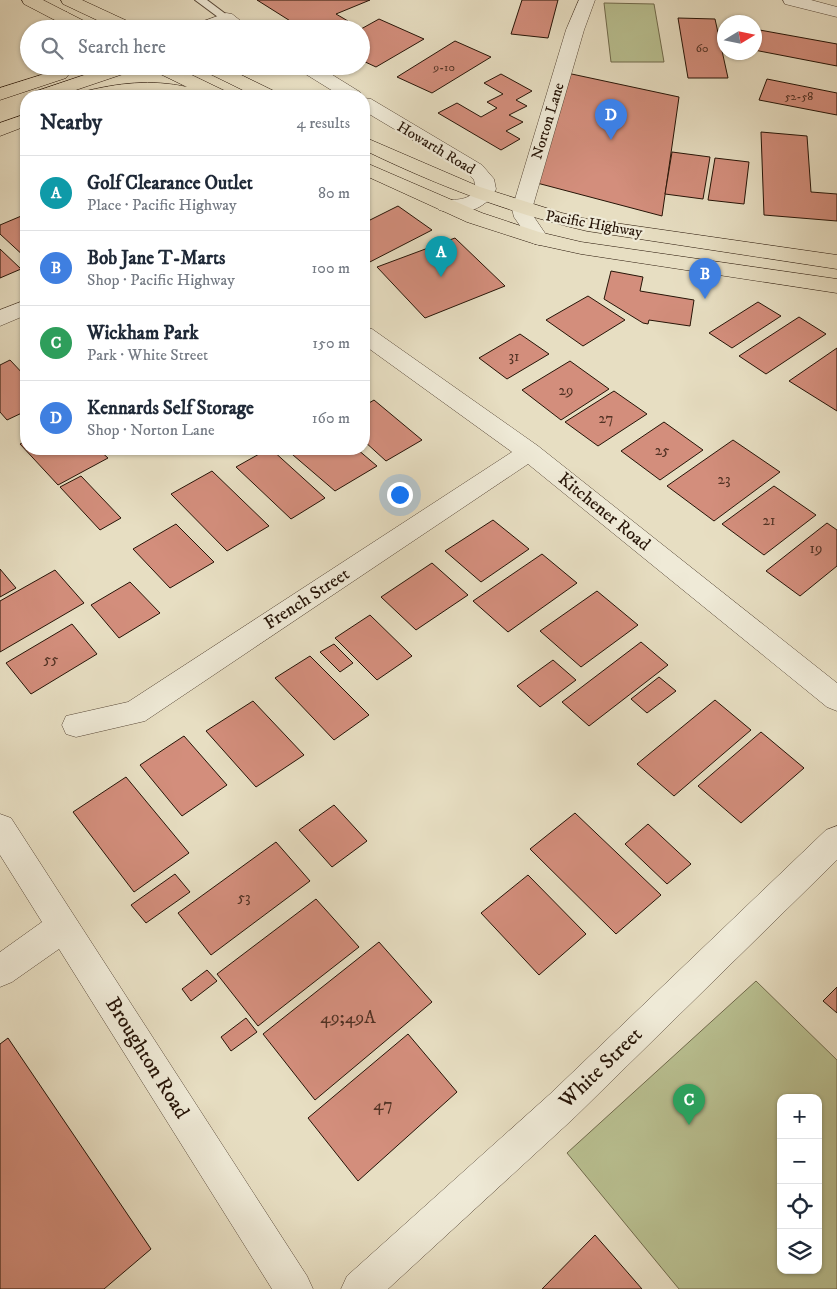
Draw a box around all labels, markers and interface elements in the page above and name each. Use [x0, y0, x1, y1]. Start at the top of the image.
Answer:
north arrow [717, 15, 762, 60]
search box [20, 20, 370, 75]
icon: search [38, 34, 66, 62]
text: Search here [78, 36, 166, 59]
house number: 60 [696, 41, 708, 56]
house number: 9-10 [432, 60, 455, 75]
street label: Norton Lane [527, 80, 569, 162]
house number: 52-58 [785, 89, 813, 104]
pin: D [595, 99, 627, 140]
text: Nearby [40, 110, 102, 136]
text: 4 results [297, 113, 350, 133]
street label: Howarth Road [393, 117, 479, 179]
text: Golf Clearance Outlet [87, 172, 253, 195]
text: A [51, 183, 61, 203]
text: 80 m [318, 183, 350, 203]
text: Place · Pacific Highway [87, 195, 237, 215]
street label: Pacific Highway [544, 206, 645, 242]
pin: A [425, 236, 457, 277]
text: Bob Jane T-Marts [87, 247, 225, 270]
text: B [51, 258, 61, 278]
text: 100 m [312, 258, 350, 278]
pin: B [689, 258, 721, 299]
text: Shop · Pacific Highway [87, 270, 235, 290]
text: Wickham Park [87, 322, 199, 345]
text: C [51, 333, 61, 353]
text: 150 m [312, 333, 350, 353]
text: Park · White Street [87, 345, 208, 365]
house number: 31 [508, 347, 520, 366]
house number: 29 [559, 381, 573, 400]
text: Kennards Self Storage [87, 397, 254, 420]
text: D [50, 408, 62, 428]
text: 160 m [312, 408, 350, 428]
house number: 27 [599, 409, 614, 428]
text: Shop · Norton Lane [87, 420, 215, 440]
house number: 25 [655, 441, 670, 460]
street label: Kitchener Road [553, 468, 655, 556]
house number: 23 [718, 470, 730, 489]
your location [387, 482, 413, 508]
house number: 21 [763, 511, 775, 530]
house number: 19 [810, 539, 822, 558]
street label: French Street [260, 563, 354, 635]
house number: 55 [44, 650, 59, 669]
house number: 53 [237, 888, 251, 907]
street label: Broughton Road [99, 992, 195, 1124]
house number: 49;49A [320, 1007, 376, 1029]
street label: White Street [553, 1022, 648, 1115]
pin: C [673, 1084, 705, 1125]
house number: 47 [373, 1094, 393, 1116]
map controls [777, 1094, 822, 1274]
button: + [777, 1094, 822, 1139]
button: − [777, 1139, 822, 1184]
button: locate [777, 1184, 822, 1229]
button: layers [777, 1229, 822, 1274]

